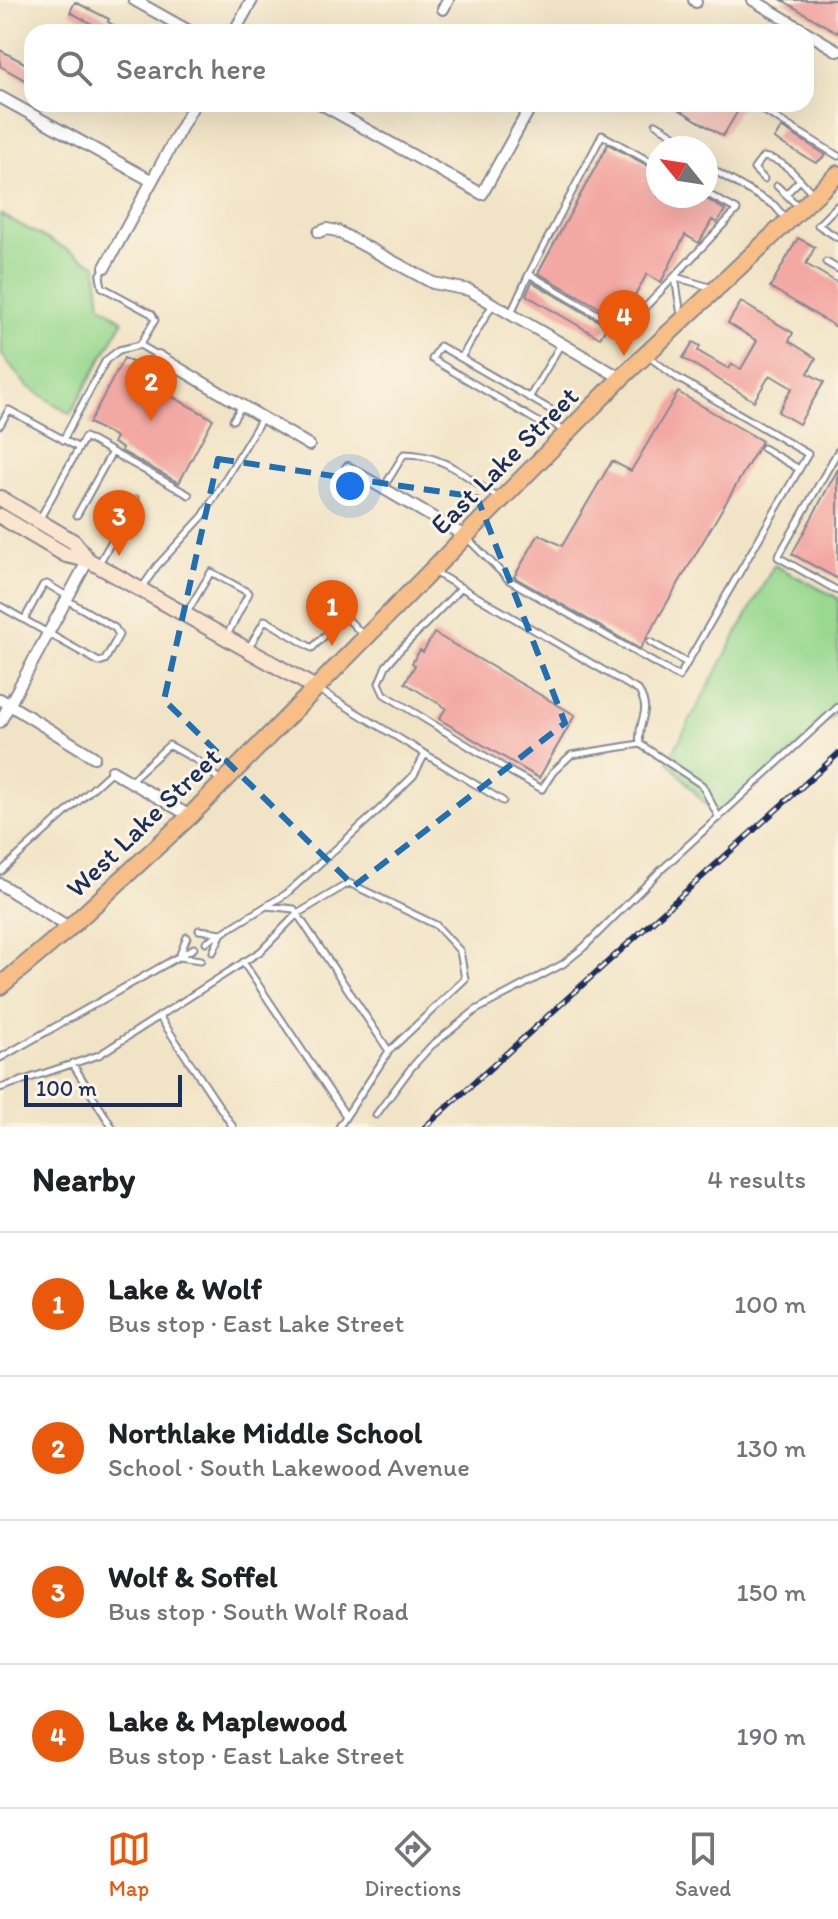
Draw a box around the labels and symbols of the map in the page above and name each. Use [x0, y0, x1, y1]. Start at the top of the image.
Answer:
north arrow [646, 136, 718, 208]
pin: 4 [598, 290, 650, 356]
pin: 2 [125, 355, 177, 421]
street label: East Lake Street [423, 379, 585, 541]
your location [330, 466, 370, 506]
pin: 3 [93, 490, 145, 556]
pin: 1 [306, 580, 358, 646]
street label: West Lake Street [59, 740, 227, 904]
scale bar [24, 1071, 182, 1107]

